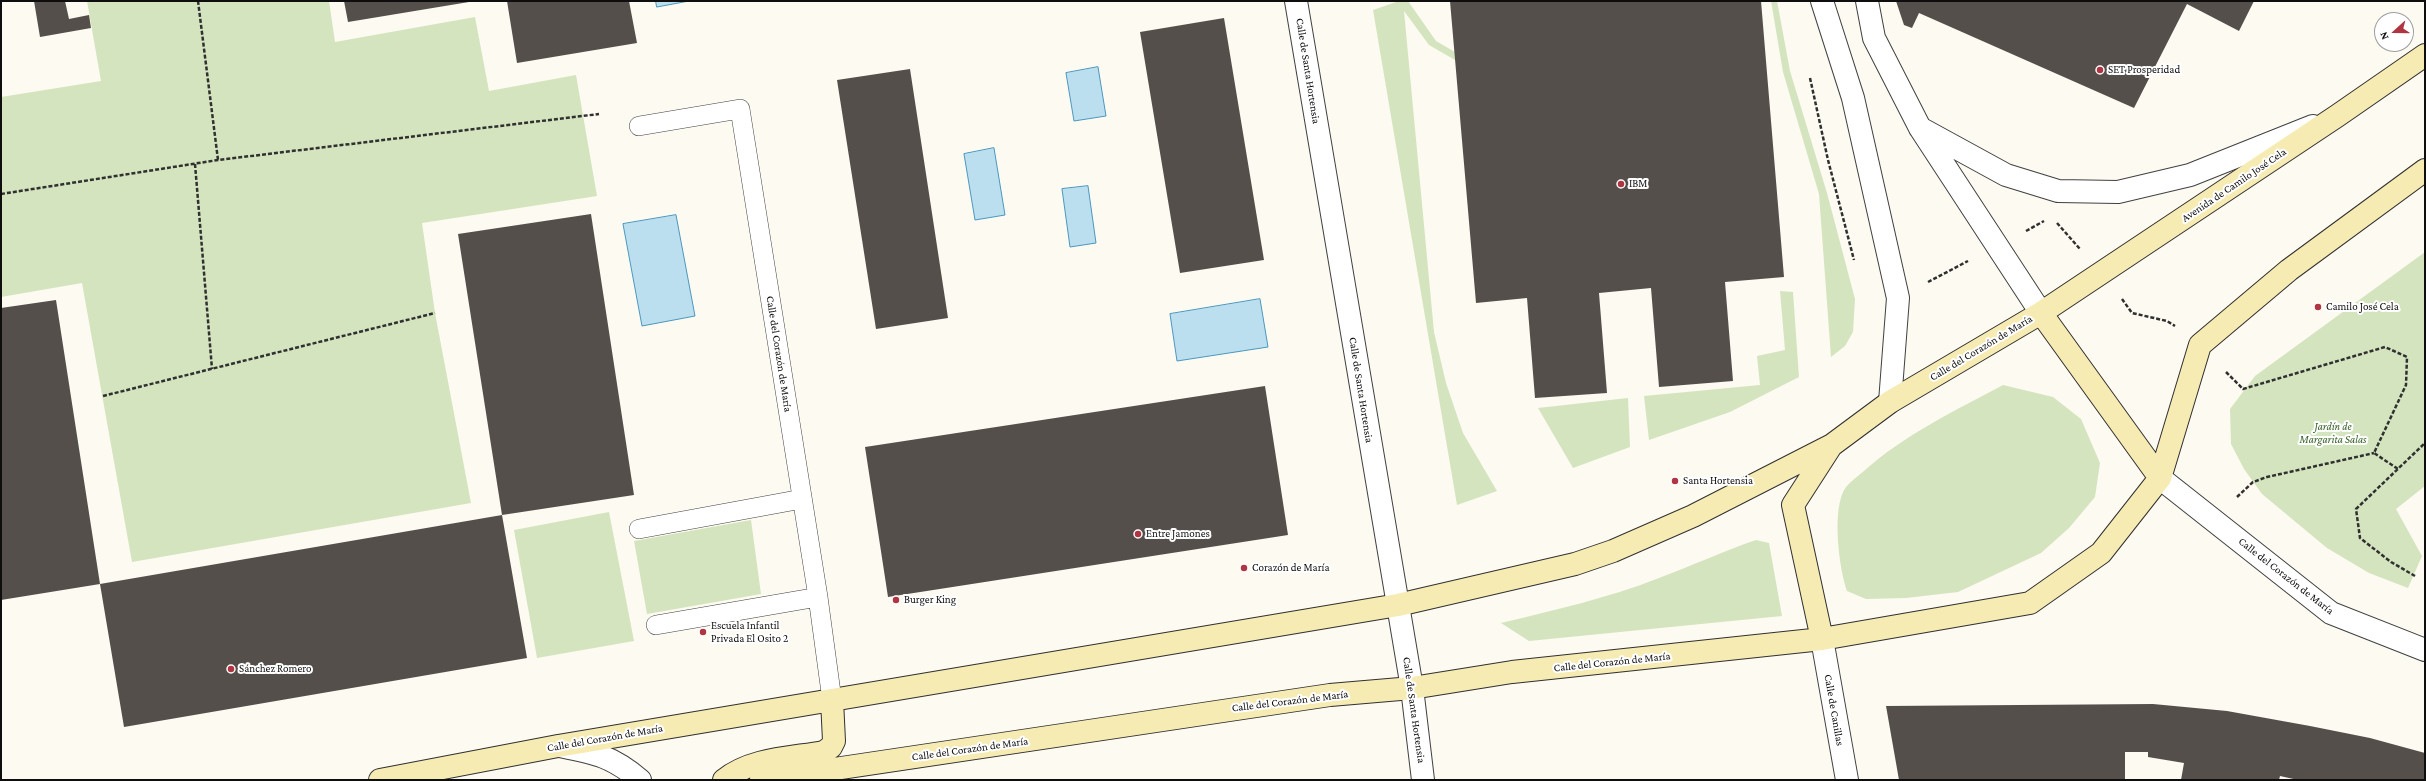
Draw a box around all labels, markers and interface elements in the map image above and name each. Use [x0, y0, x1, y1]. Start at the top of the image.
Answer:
north arrow [2374, 12, 2414, 52]
street label: Calle de Santa Hortensia [1293, 17, 1323, 125]
text: N [2377, 30, 2391, 42]
place label: SET Prosperidad [2108, 63, 2180, 77]
marker: SET Prosperidad [2095, 65, 2105, 75]
street label: Avenida de Camilo José Cela [2179, 145, 2289, 225]
place label: IBM [1629, 177, 1647, 191]
marker: IBM [1616, 179, 1626, 189]
street label: Calle del Corazón de María [763, 295, 795, 413]
place label: Camilo José Cela [2326, 300, 2399, 314]
marker: Camilo José Cela [2313, 302, 2323, 312]
street label: Calle del Corazón de María [1927, 312, 2035, 384]
street label: Calle de Santa Hortensia [1346, 336, 1376, 444]
park label: Jardín de Margarita Salas [2300, 420, 2366, 446]
place label: Santa Hortensia [1683, 474, 1753, 488]
marker: Santa Hortensia [1670, 476, 1680, 486]
place label: Entre Jamones [1146, 527, 1210, 541]
marker: Entre Jamones [1133, 529, 1143, 539]
street label: Calle del Corazón de María [2236, 535, 2336, 617]
place label: Corazón de María [1252, 561, 1330, 575]
marker: Corazón de María [1239, 563, 1249, 573]
place label: Burger King [904, 593, 956, 607]
marker: Burger King [891, 595, 901, 605]
place label: Escuela Infantil Privada El Osito 2 [711, 619, 788, 645]
marker: Escuela Infantil Privada El Osito 2 [698, 627, 708, 637]
street label: Calle del Corazón de María [1553, 649, 1671, 675]
street label: Calle de Santa Hortensia [1400, 656, 1428, 764]
place label: Sánchez Romero [239, 662, 311, 676]
marker: Sánchez Romero [226, 664, 236, 674]
street label: Calle de Canillas [1821, 673, 1847, 747]
street label: Calle del Corazón de María [1231, 687, 1349, 715]
street label: Calle del Corazón de María [546, 721, 664, 755]
street label: Calle del Corazón de María [911, 734, 1029, 764]

